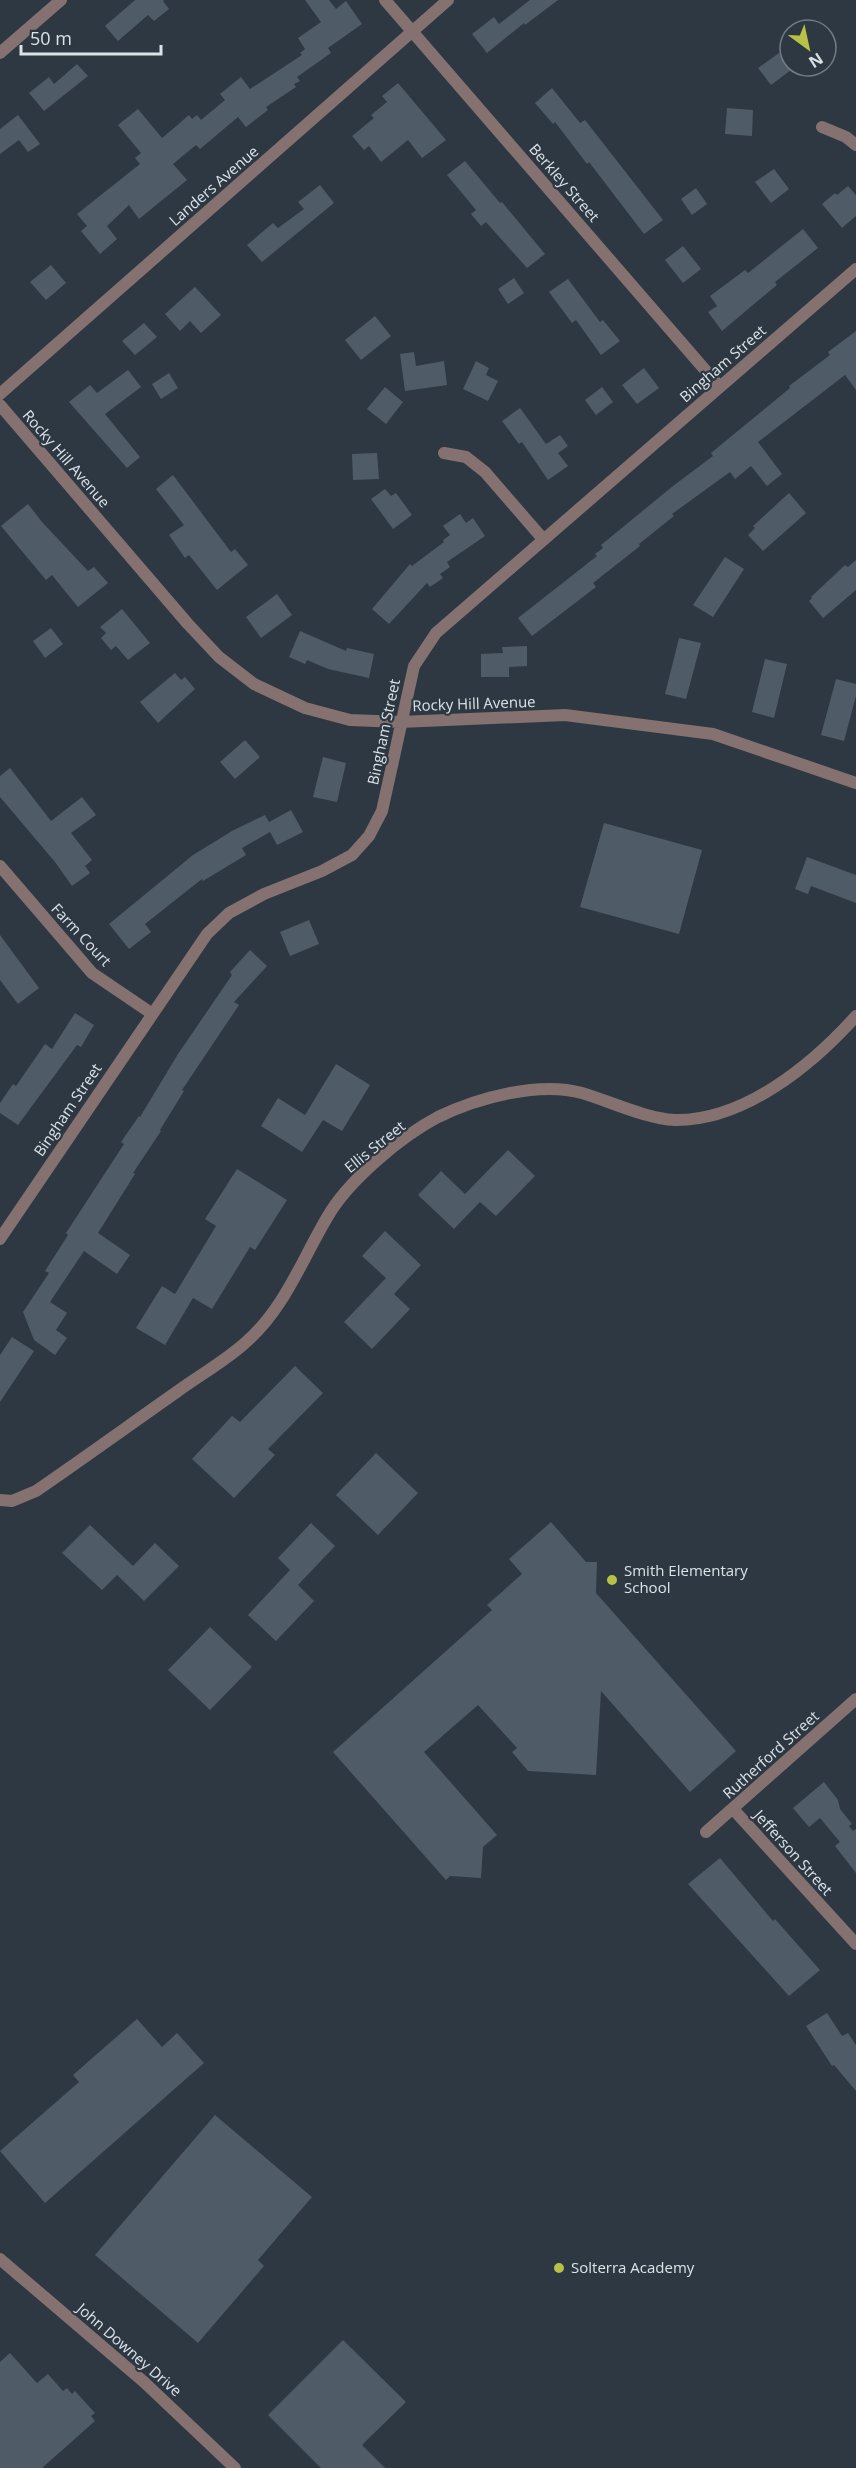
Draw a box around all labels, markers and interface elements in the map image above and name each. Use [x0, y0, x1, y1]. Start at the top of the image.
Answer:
scale bar [21, 18, 160, 56]
north arrow [778, 18, 838, 78]
text: 50 m [30, 26, 72, 50]
text: N [805, 48, 828, 73]
street label: Berkley Street [525, 139, 604, 226]
street label: Landers Avenue [164, 141, 262, 230]
street label: Bingham Street [675, 320, 770, 406]
street label: Rocky Hill Avenue [19, 405, 115, 511]
street label: Bingham Street [362, 677, 404, 787]
street label: Rocky Hill Avenue [412, 691, 536, 715]
street label: Farm Court [47, 899, 116, 970]
street label: Bingham Street [29, 1059, 106, 1160]
street label: Ellis Street [340, 1116, 409, 1177]
place label: Smith Elementary School [624, 1560, 748, 1597]
marker: Smith Elementary School [605, 1573, 619, 1587]
street label: Rutherford Street [718, 1706, 823, 1803]
street label: Jefferson Street [749, 1804, 837, 1899]
place label: Solterra Academy [571, 2257, 695, 2277]
marker: Solterra Academy [552, 2261, 566, 2275]
street label: John Downey Drive [72, 2297, 186, 2400]

